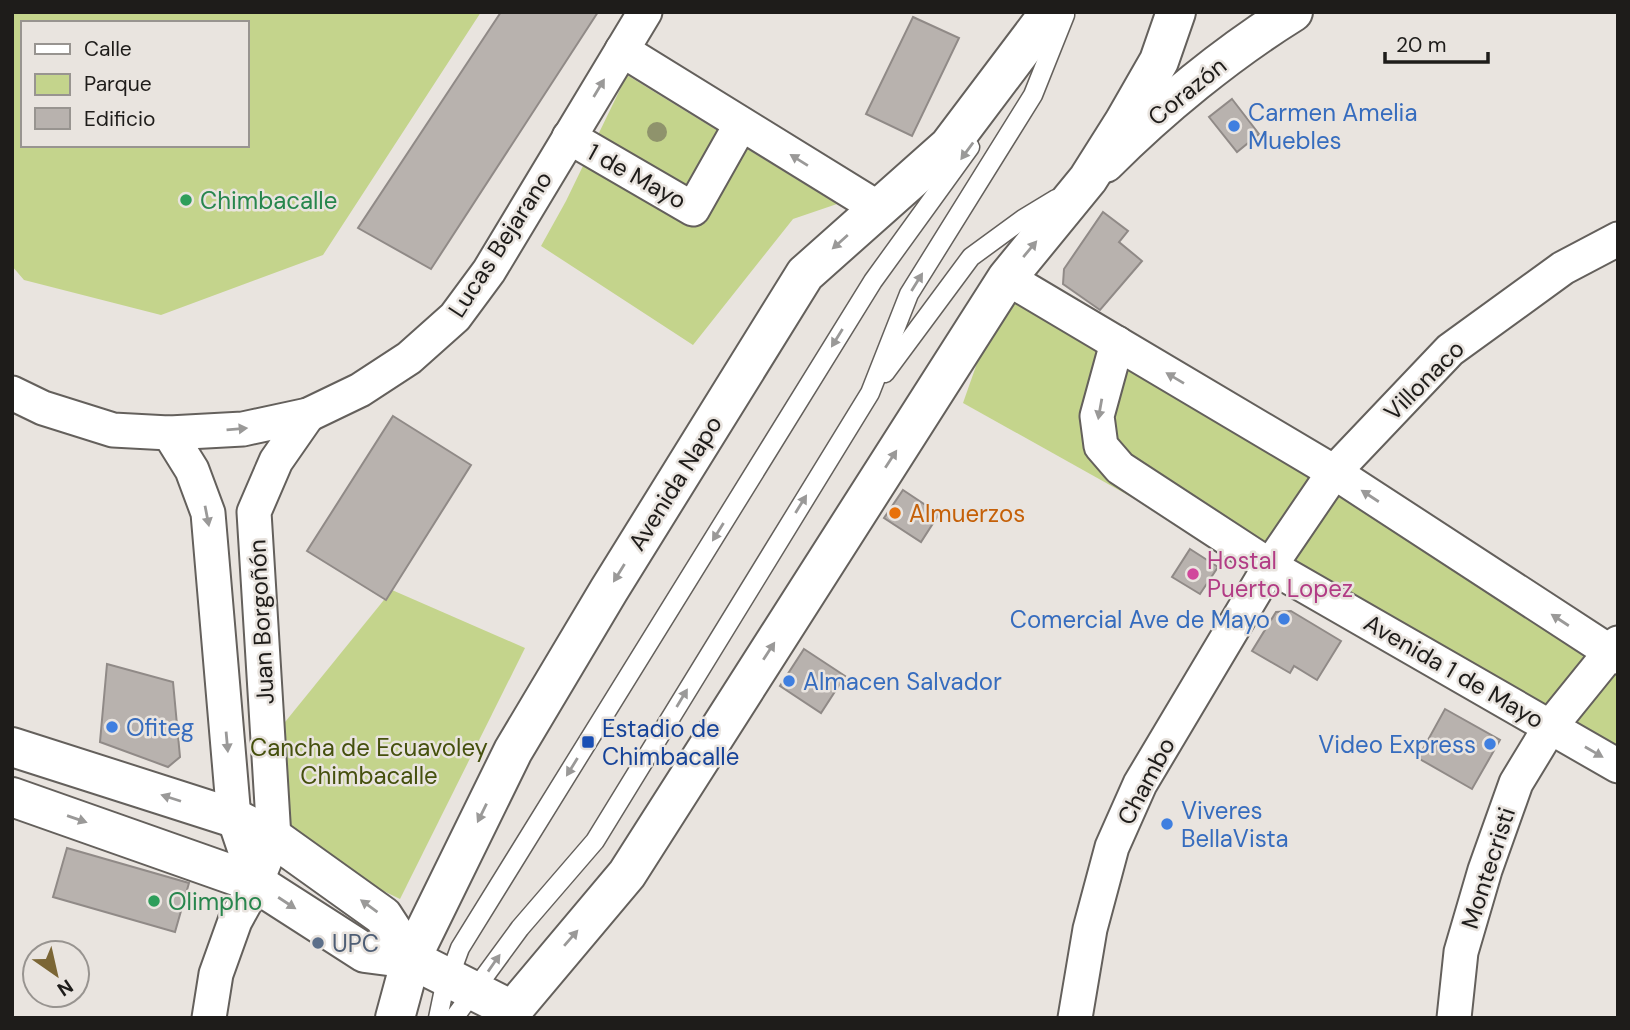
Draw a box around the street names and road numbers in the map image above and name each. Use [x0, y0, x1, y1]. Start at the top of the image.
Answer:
street label: Corazón [1141, 50, 1233, 132]
street label: 1 de Mayo [582, 136, 692, 216]
street label: Lucas Bejarano [441, 165, 559, 323]
street label: Villonaco [1377, 333, 1471, 427]
street label: Avenida Napo [621, 410, 729, 556]
street label: Juan Borgoñón [241, 539, 281, 705]
street label: Avenida 1 de Mayo [1358, 607, 1550, 735]
street label: Chambo [1110, 732, 1182, 830]
street label: Montecristi [1454, 803, 1522, 933]

